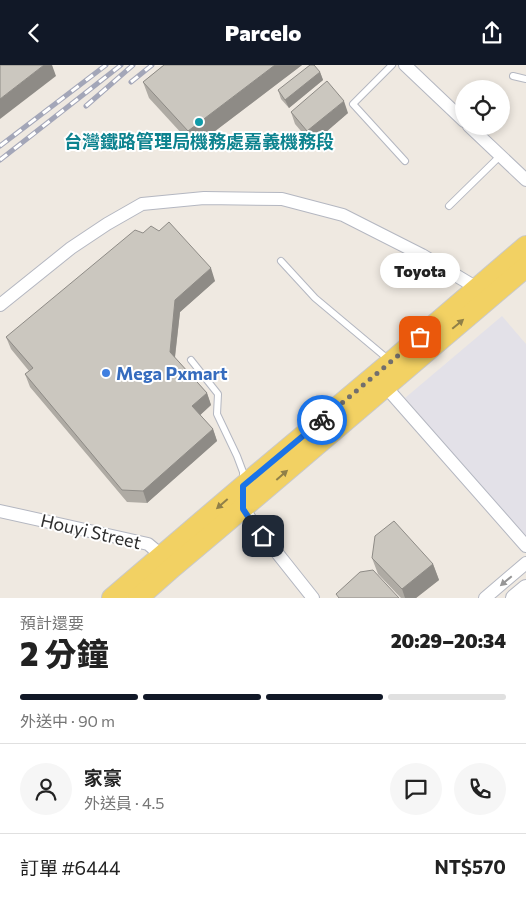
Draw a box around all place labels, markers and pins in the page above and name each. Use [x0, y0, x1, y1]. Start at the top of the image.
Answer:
marker: 台灣鐵路管理局機務處嘉義機務段 [193, 116, 205, 128]
place label: 台灣鐵路管理局機務處嘉義機務段 [64, 130, 334, 152]
callout: Toyota [380, 252, 460, 287]
pin [399, 316, 441, 358]
place label: Mega Pxmart [116, 362, 228, 384]
marker: Mega Pxmart [100, 367, 112, 379]
pin [242, 515, 284, 557]

